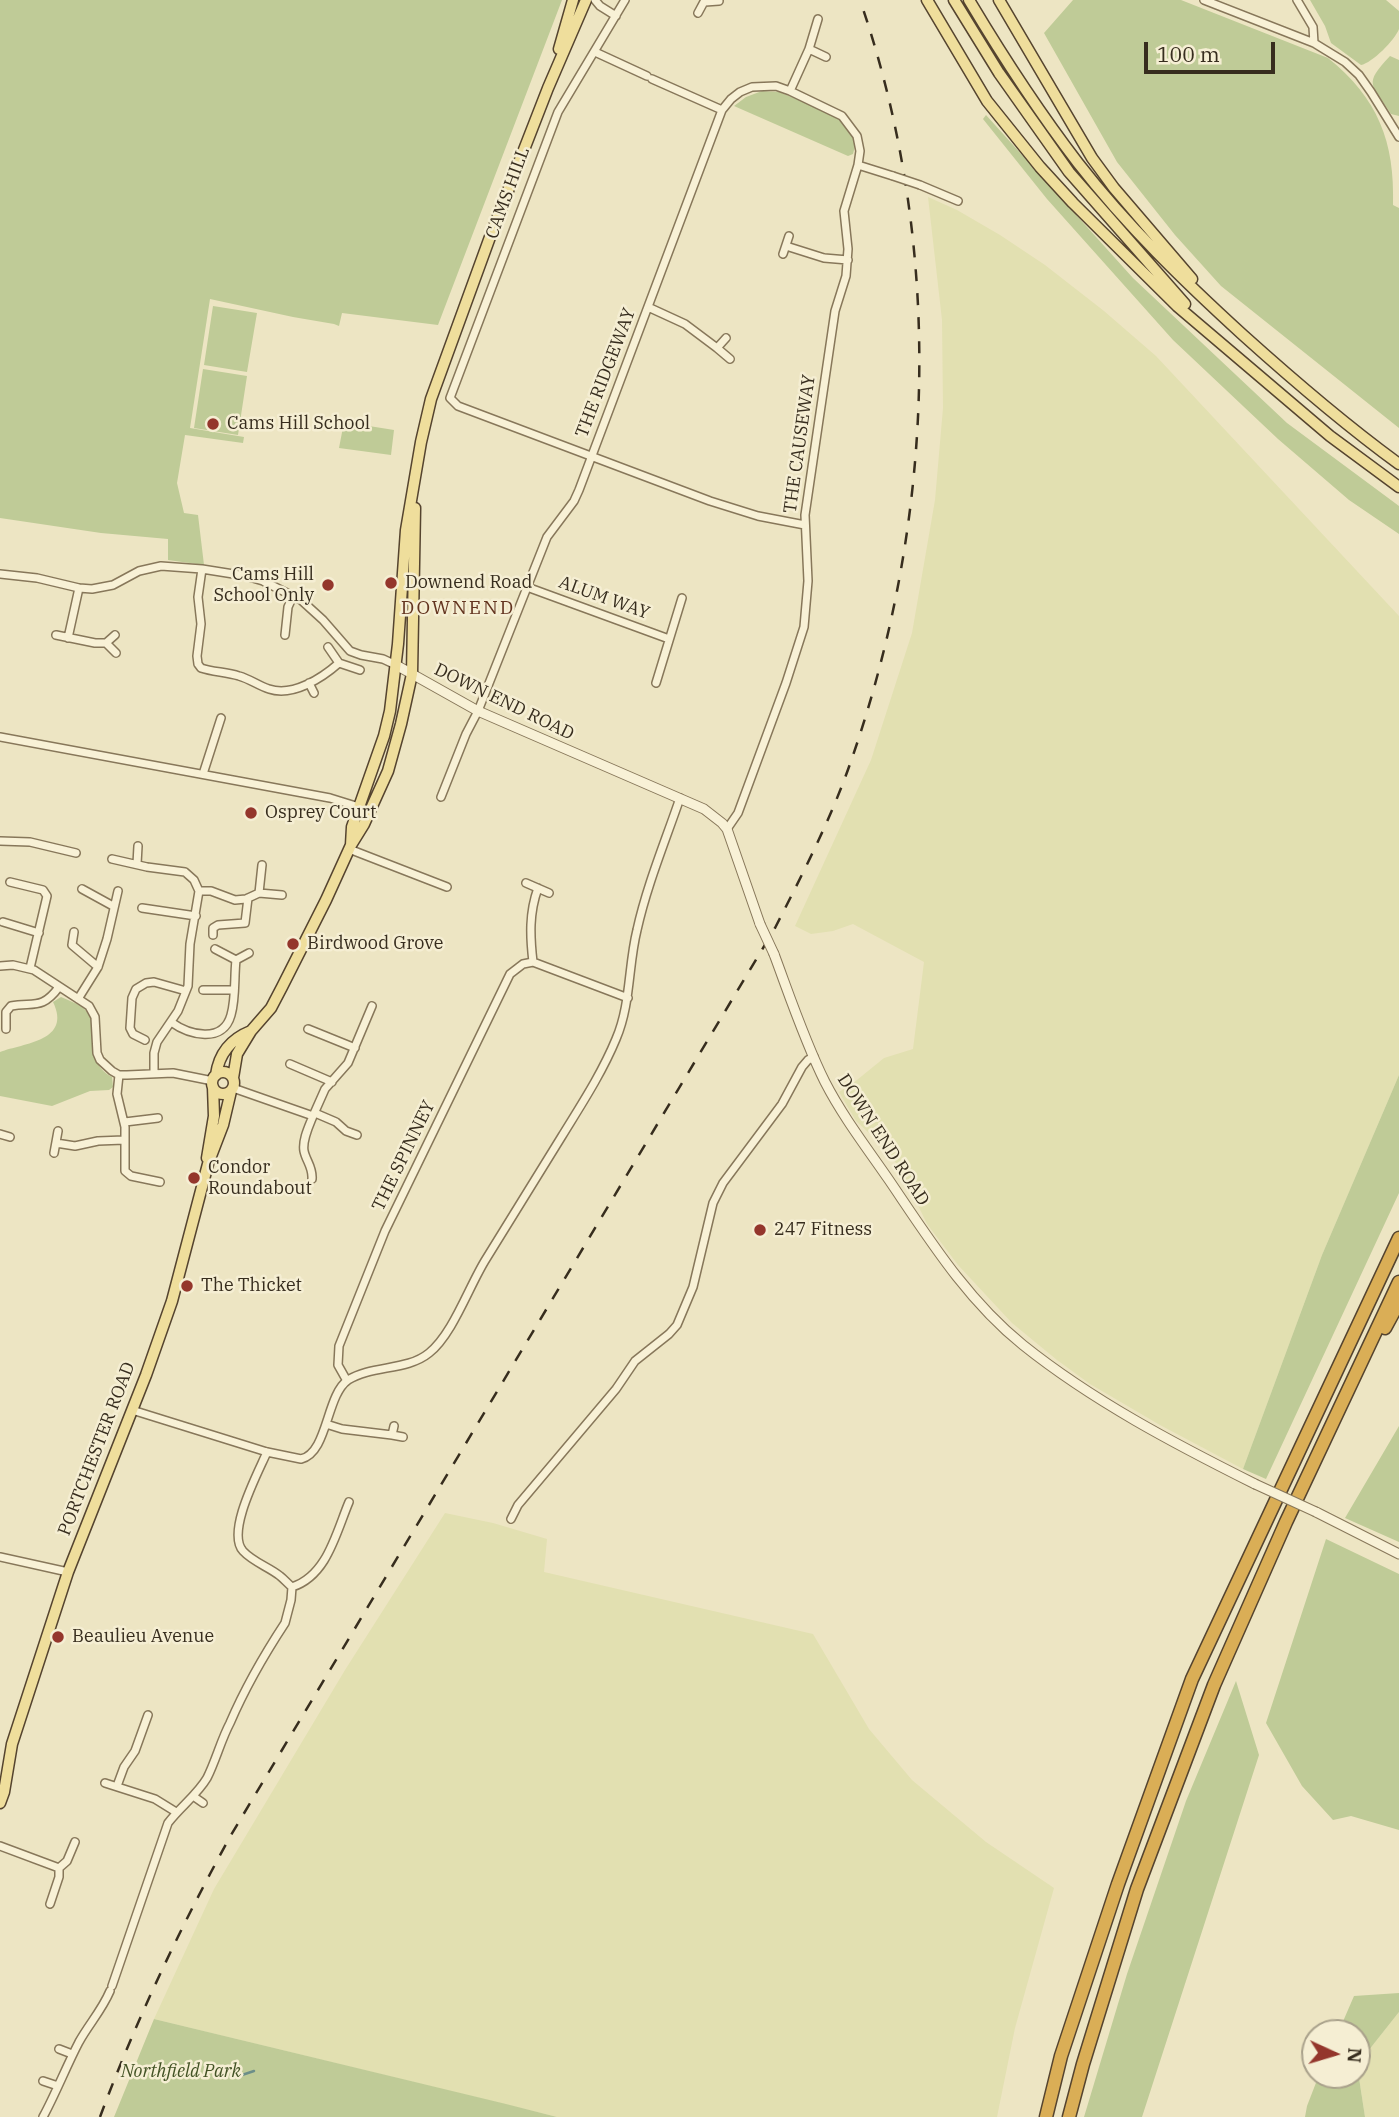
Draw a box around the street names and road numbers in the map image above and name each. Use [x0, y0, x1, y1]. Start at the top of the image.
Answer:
street label: CAMS HILL [481, 144, 535, 242]
street label: THE RIDGEWAY [571, 305, 641, 441]
street label: THE CAUSEWAY [780, 373, 820, 515]
street label: ALUM WAY [556, 572, 652, 624]
street label: DOWN END ROAD [431, 659, 577, 745]
street label: DOWN END ROAD [832, 1070, 934, 1210]
street label: THE SPINNEY [368, 1097, 440, 1215]
street label: PORTCHESTER ROAD [54, 1359, 140, 1539]

